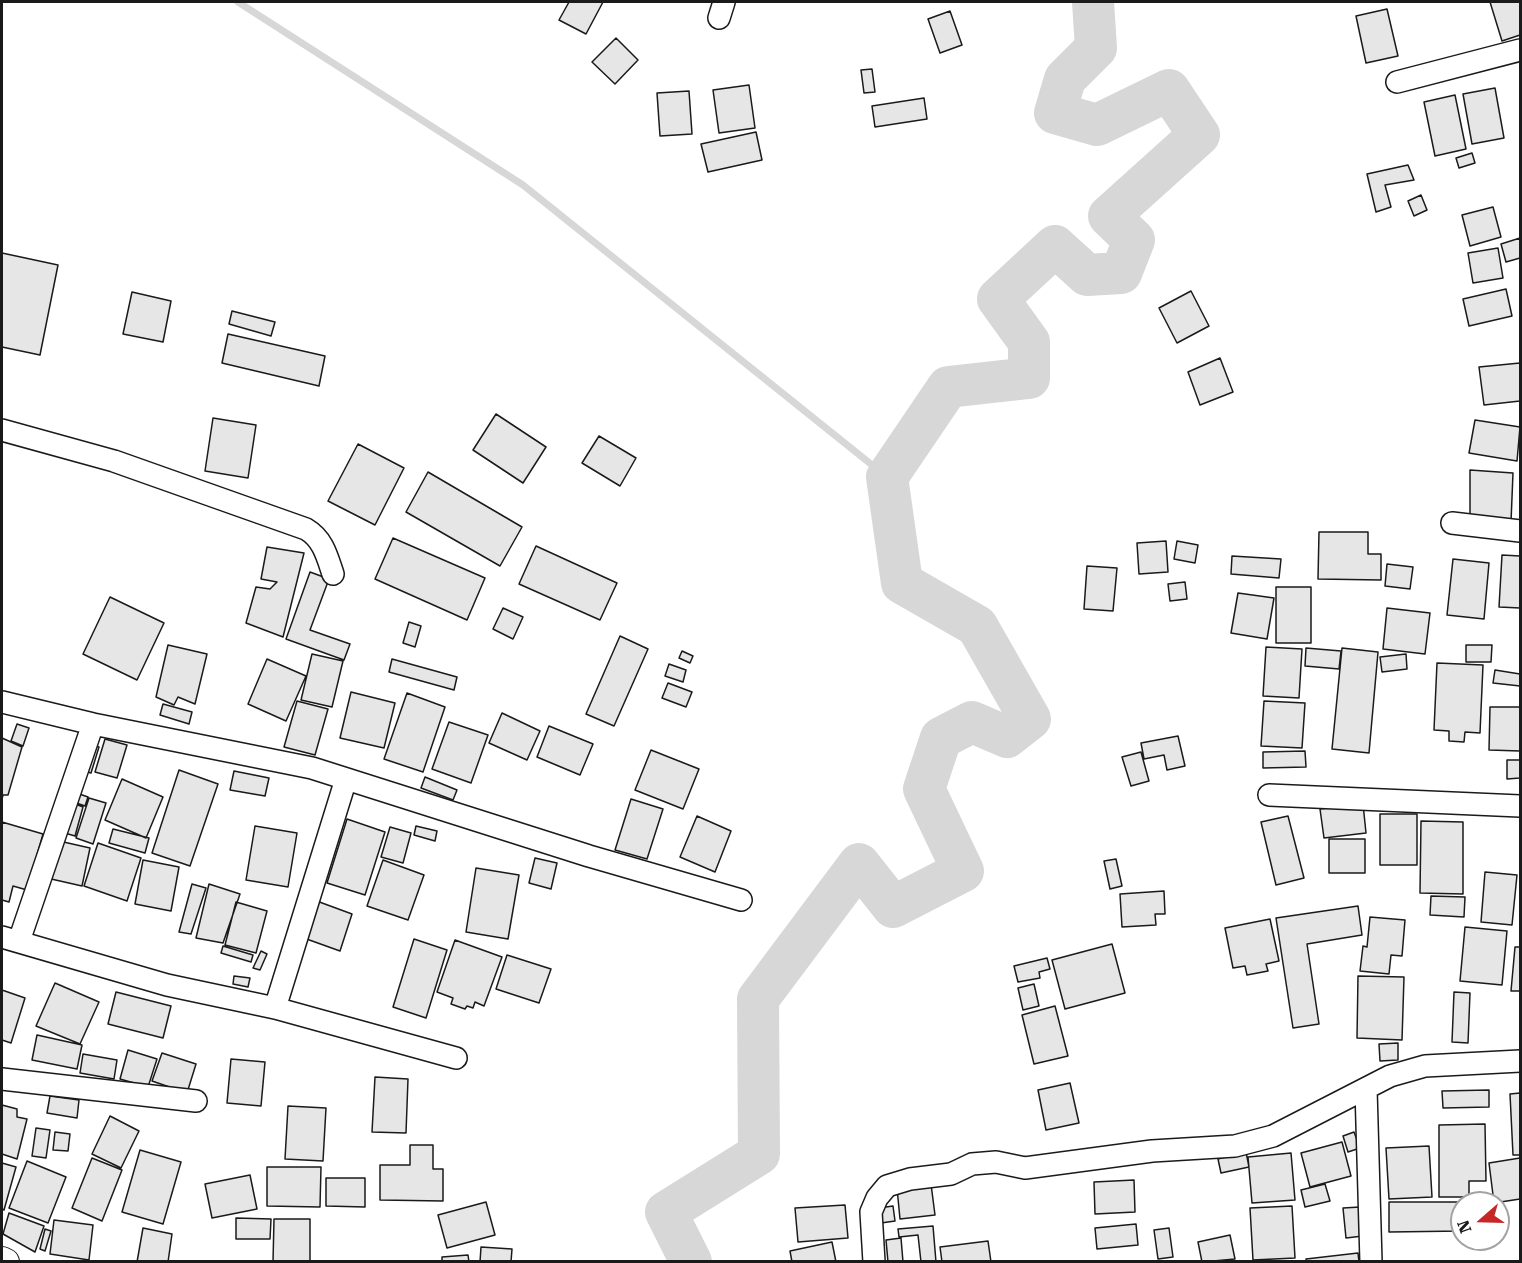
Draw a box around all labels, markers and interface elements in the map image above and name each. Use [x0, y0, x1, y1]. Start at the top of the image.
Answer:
north arrow [1450, 1191, 1510, 1251]
text: N [1453, 1218, 1476, 1236]

